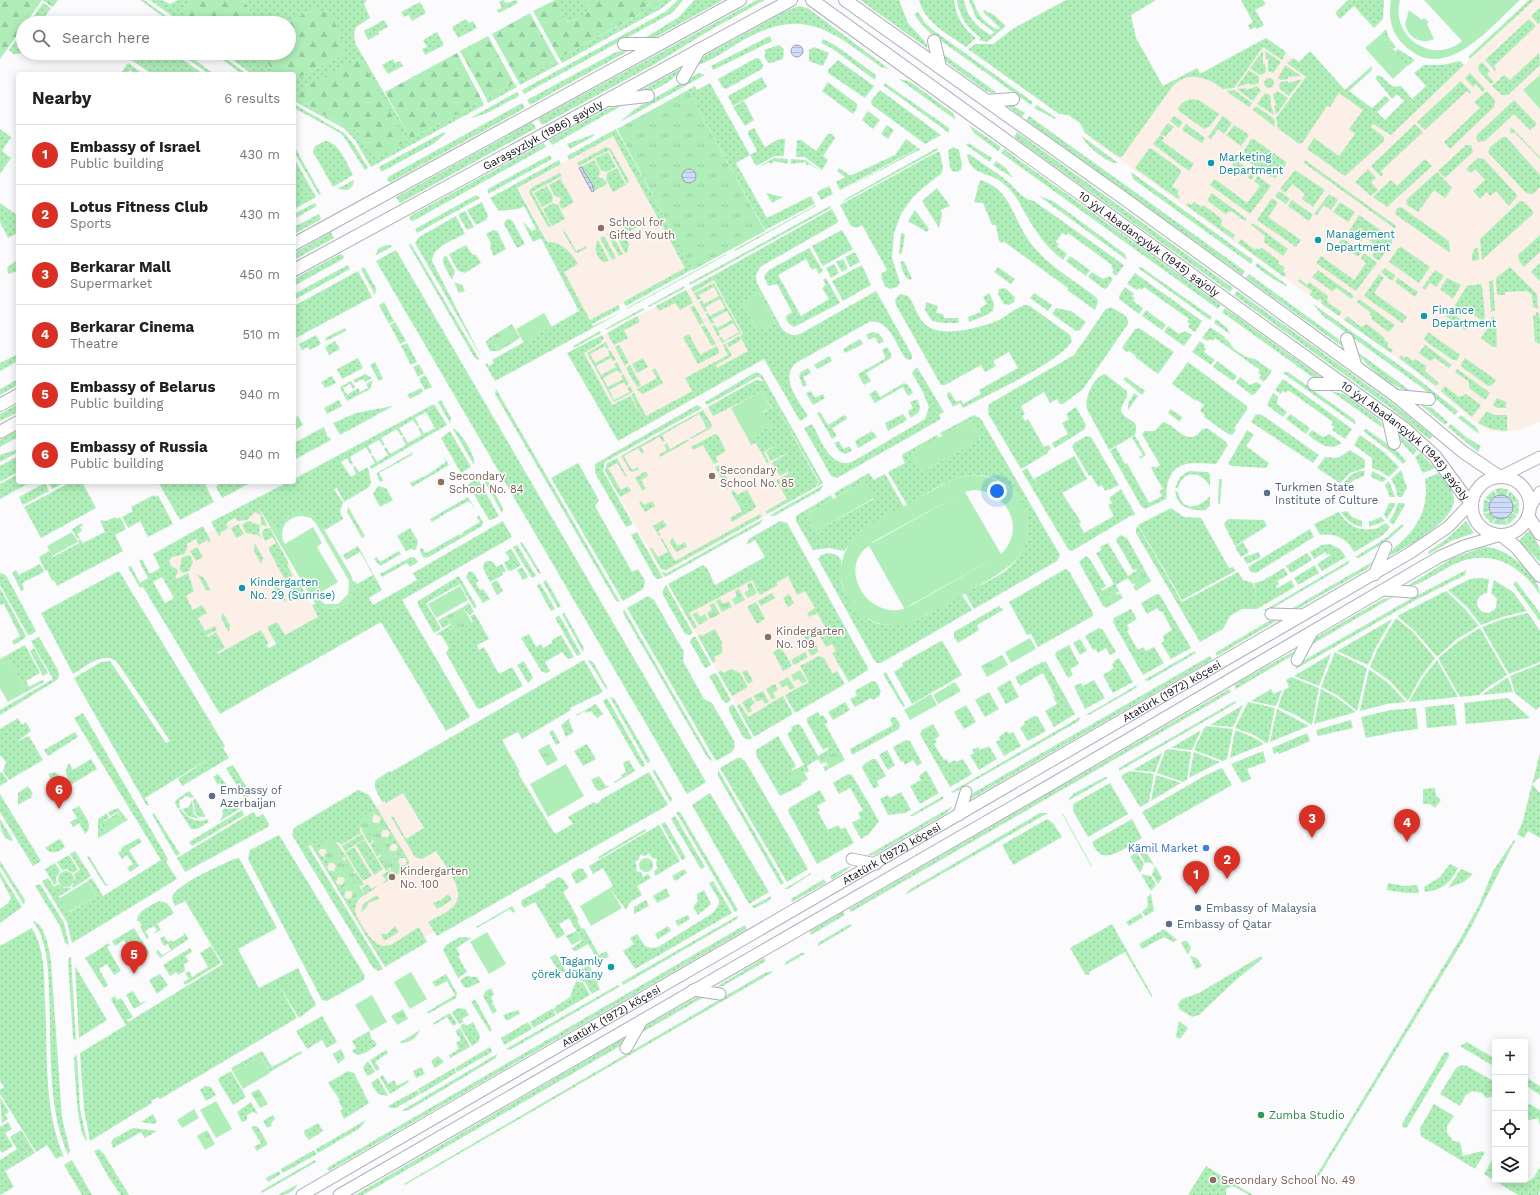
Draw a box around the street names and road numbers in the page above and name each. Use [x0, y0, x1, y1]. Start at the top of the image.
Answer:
street label: Garaşsyzlyk (1986) şaýoly [480, 97, 605, 173]
street label: 10 ýyl Abadançylyk (1945) şaýoly [1076, 188, 1223, 299]
street label: 10 ýyl Abadançylyk (1945) şaýoly [1339, 378, 1472, 503]
street label: Atatürk (1972) köçesi [1120, 658, 1223, 725]
street label: Atatürk (1972) köçesi [840, 820, 943, 887]
street label: Atatürk (1972) köçesi [559, 982, 663, 1050]

